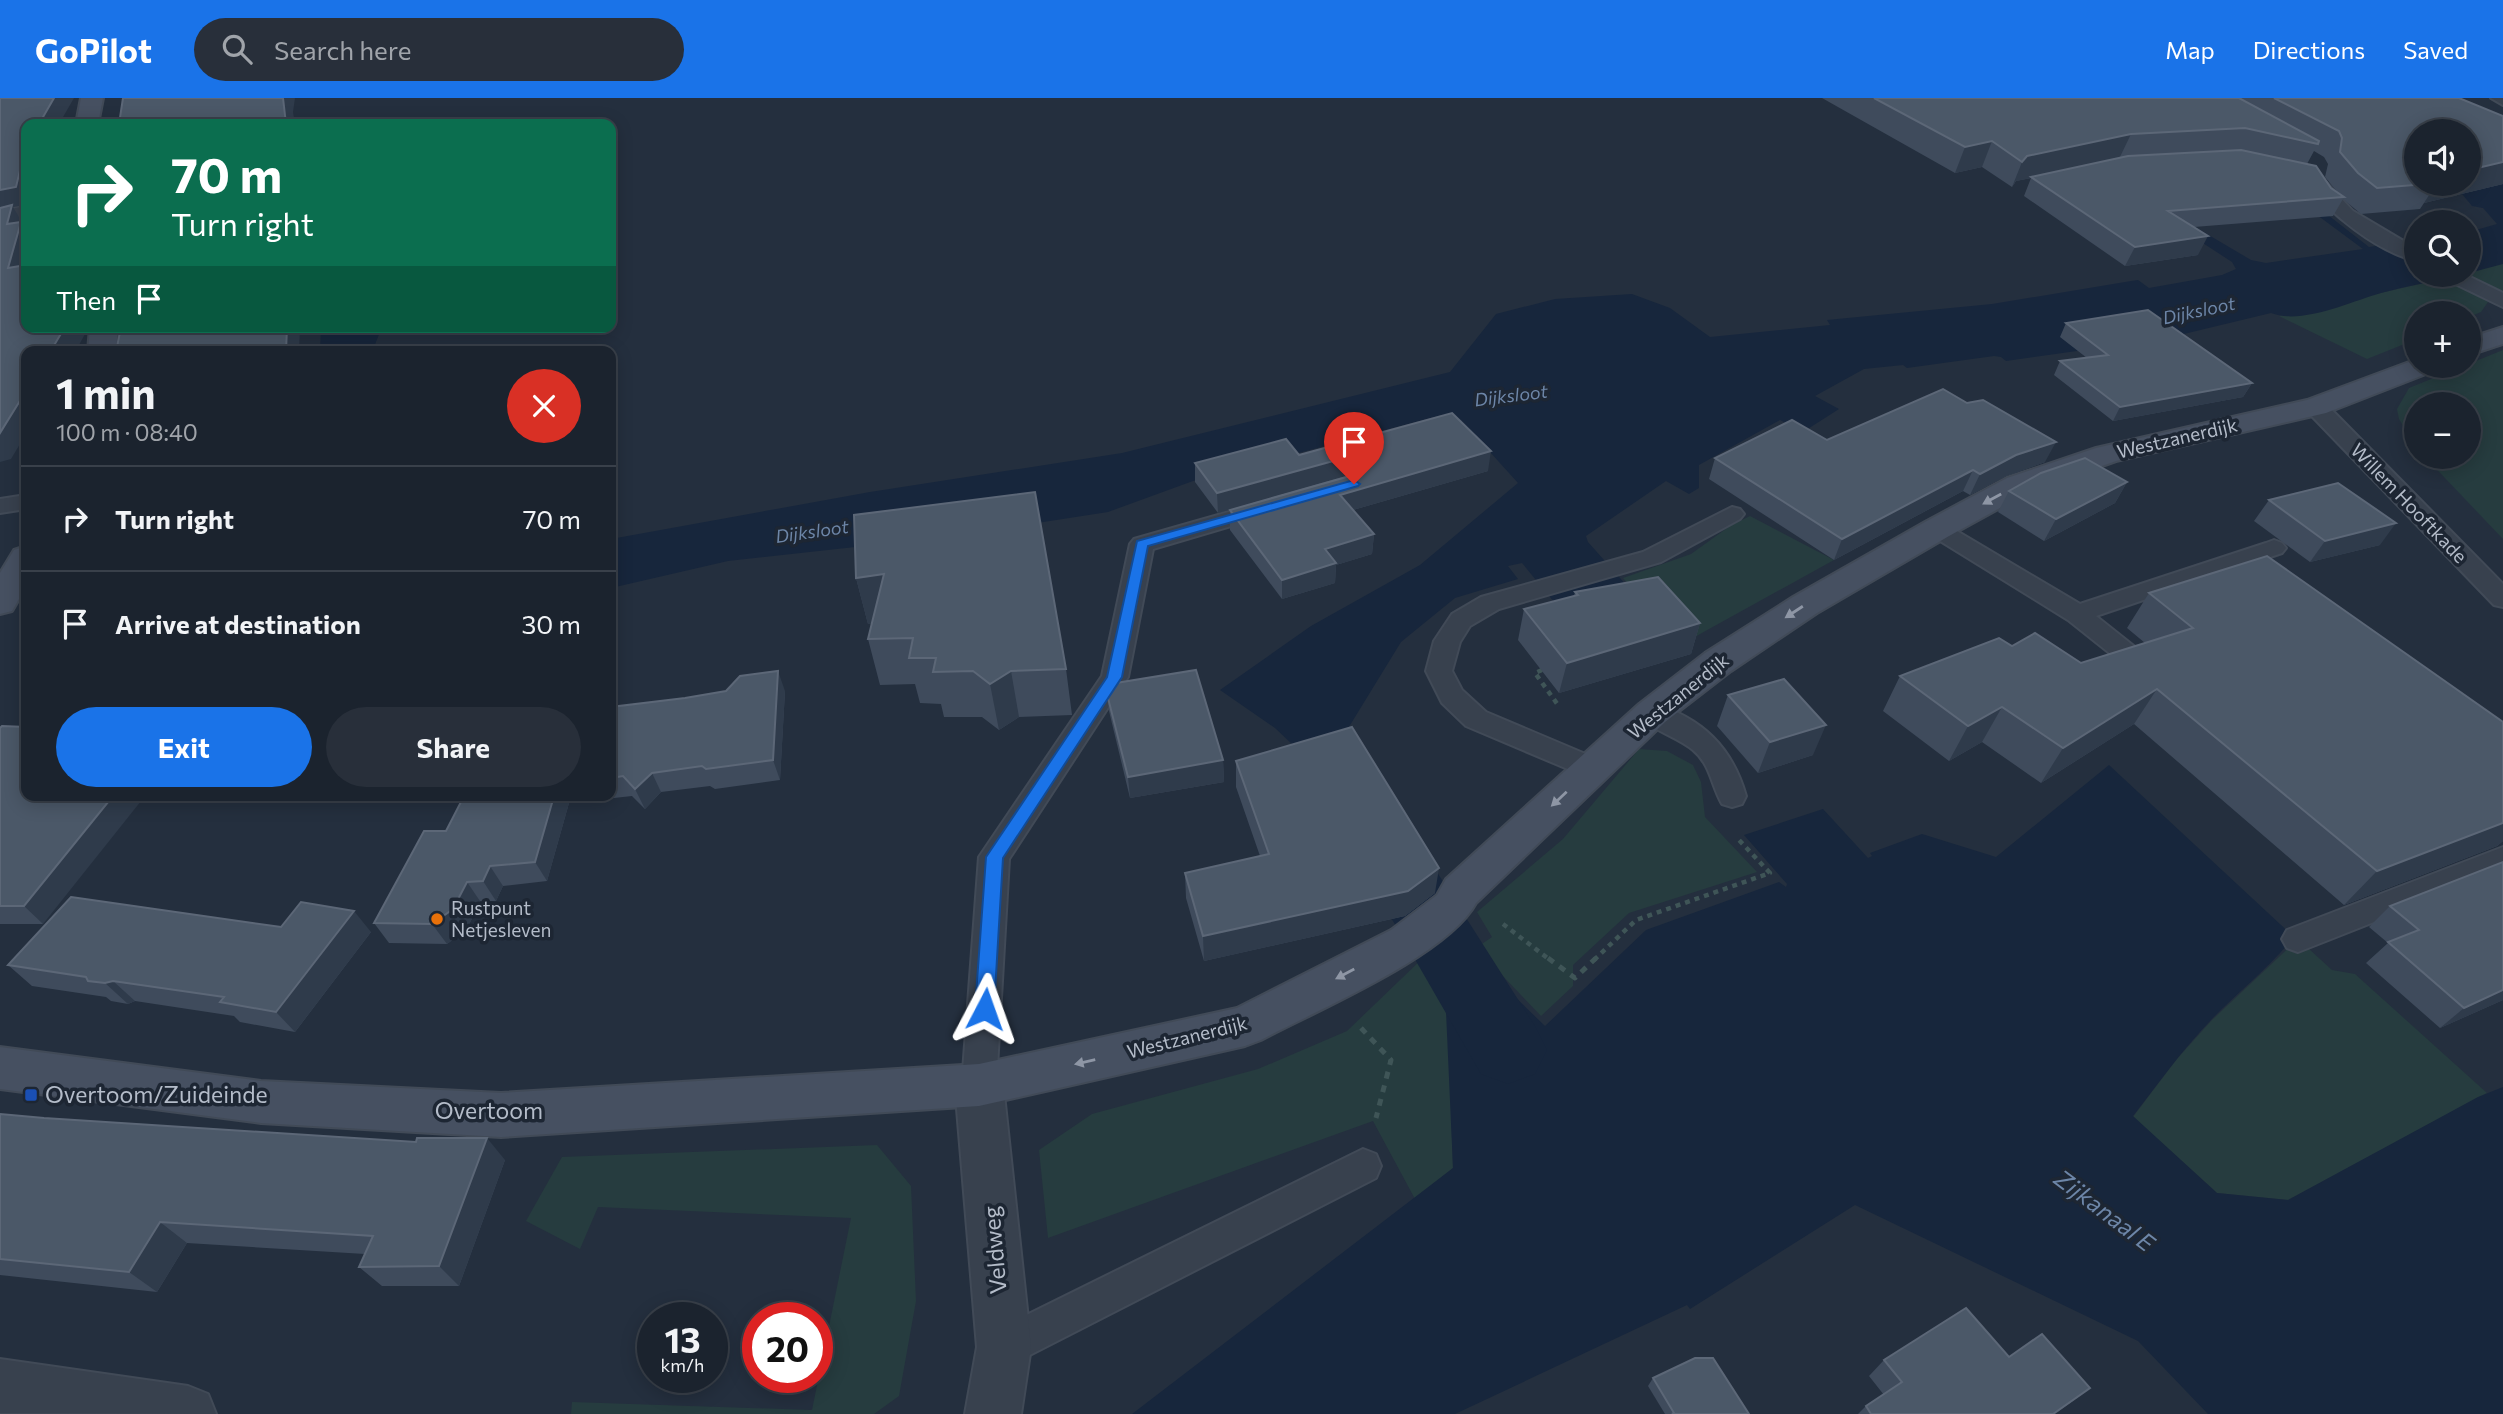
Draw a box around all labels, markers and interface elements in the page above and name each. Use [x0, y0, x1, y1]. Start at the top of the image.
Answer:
search box [194, 18, 684, 81]
text: GoPilot [35, 29, 152, 70]
icon: search [218, 30, 256, 68]
text: Search here [274, 34, 411, 65]
text: Map [2165, 35, 2215, 64]
text: Directions [2253, 35, 2365, 64]
text: Saved [2403, 35, 2468, 64]
map controls [2404, 119, 2481, 469]
button: sound [2404, 119, 2481, 196]
text: 70 m [171, 143, 282, 203]
icon: right [56, 147, 147, 238]
text: Turn right [171, 203, 314, 243]
button: search [2404, 210, 2481, 287]
icon: arrive [130, 280, 168, 318]
text: Then [56, 284, 116, 315]
water label: Dijksloot [2161, 291, 2238, 328]
button: + [2404, 301, 2481, 378]
text: 1 min [56, 366, 156, 418]
button: close [507, 369, 581, 443]
water label: Dijksloot [1473, 380, 1549, 410]
button: − [2404, 392, 2481, 469]
pin [1324, 412, 1384, 484]
street label: Westzanerdijk [2114, 412, 2239, 463]
text: 100 m · 08:40 [56, 418, 198, 446]
icon: arrive [1335, 423, 1373, 461]
street label: Willem Hooftkade [2346, 438, 2472, 567]
one-way arrow [1982, 494, 2002, 505]
icon: right [56, 500, 94, 538]
text: Turn right [115, 503, 234, 534]
text: 70 m [523, 503, 581, 534]
water label: Dijksloot [774, 515, 850, 547]
icon: arrive [56, 605, 94, 643]
one-way arrow [1784, 605, 1804, 618]
text: Arrive at destination [115, 608, 361, 639]
text: 30 m [522, 608, 581, 639]
street label: Westzanerdijk [1623, 648, 1733, 743]
button: Exit [56, 707, 312, 787]
button: Share [326, 707, 581, 787]
one-way arrow [1551, 790, 1568, 806]
place label: Rustpunt Netjesleven [451, 896, 551, 941]
marker: Rustpunt Netjesleven [429, 911, 445, 927]
one-way arrow [1335, 968, 1355, 980]
position arrow [948, 972, 1022, 1046]
street label: Westzanerdijk [1124, 1010, 1249, 1063]
one-way arrow [1074, 1056, 1096, 1067]
place label: Overtoom/Zuideinde [45, 1080, 268, 1108]
marker: Overtoom/Zuideinde [23, 1087, 39, 1103]
street label: Overtoom [435, 1096, 543, 1124]
water label: Zijkanaal E [2048, 1162, 2162, 1258]
street label: Veldweg [976, 1205, 1012, 1295]
speed limit sign: 20 [742, 1302, 833, 1393]
text: 13 [664, 1317, 701, 1360]
text: km/h [661, 1354, 704, 1376]

